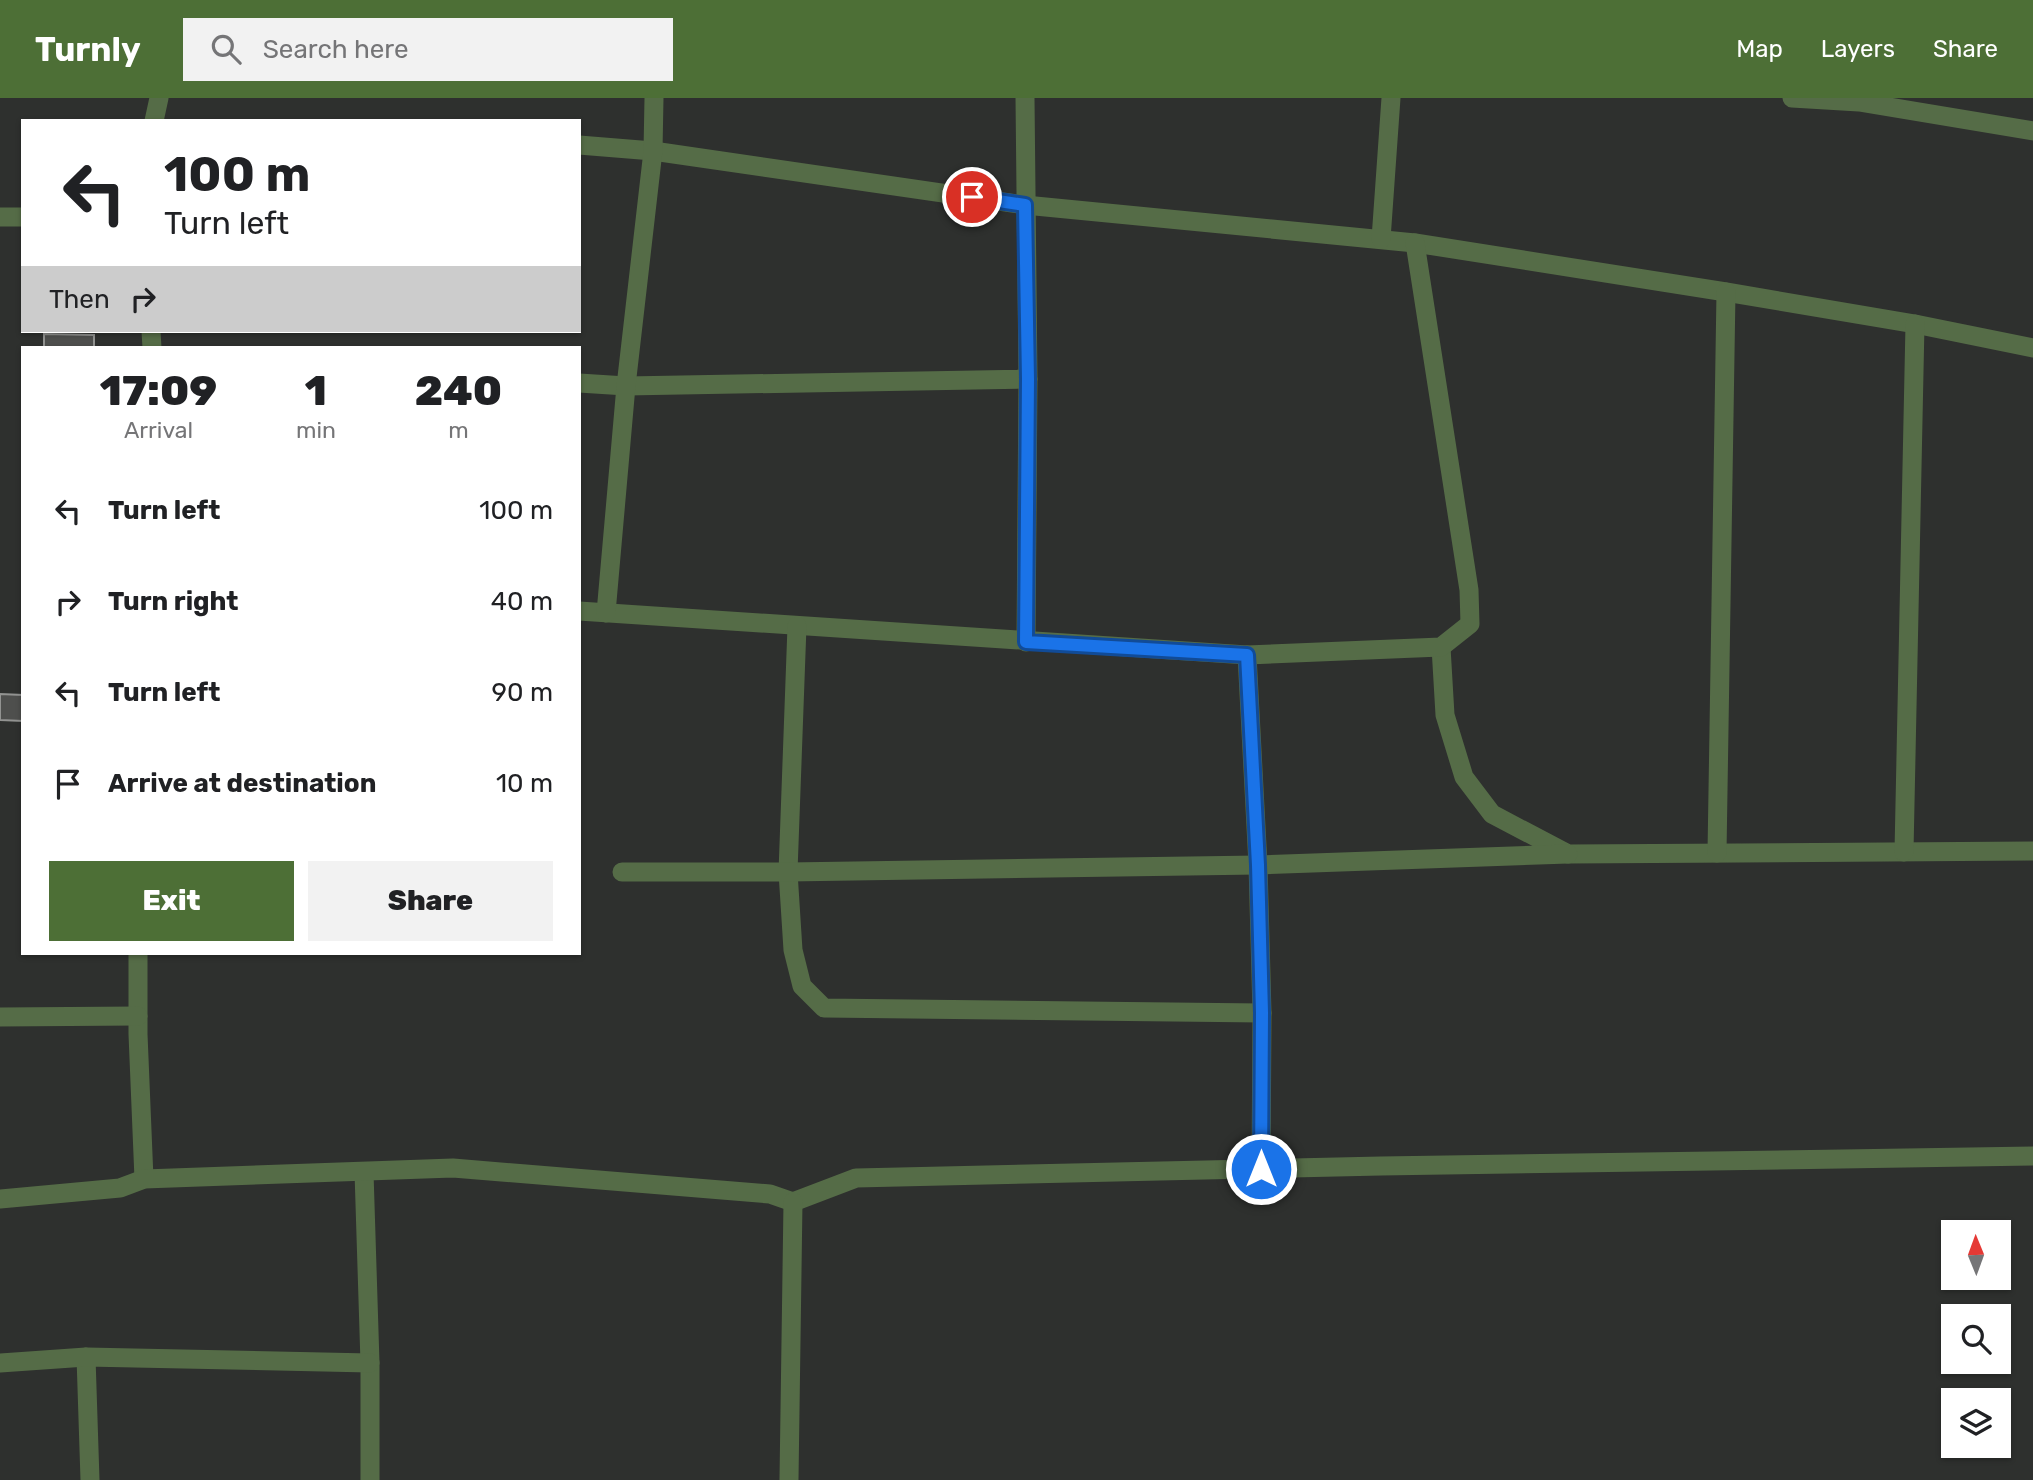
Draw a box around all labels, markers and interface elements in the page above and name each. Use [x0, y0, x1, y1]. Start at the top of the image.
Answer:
search box [183, 18, 673, 81]
text: Turnly [35, 30, 141, 69]
icon: search [207, 30, 245, 68]
text: Search here [263, 34, 409, 65]
text: Map [1736, 35, 1783, 63]
text: Layers [1821, 35, 1895, 63]
text: Share [1933, 35, 1998, 63]
text: 100 m [164, 145, 310, 203]
icon: left [49, 147, 140, 238]
pin [942, 167, 1002, 227]
icon: arrive [953, 178, 991, 216]
text: Turn left [164, 204, 289, 242]
icon: right [124, 280, 162, 318]
text: Then [49, 284, 110, 315]
text: 17:09 [100, 366, 217, 416]
text: 1 [305, 366, 327, 416]
text: 240 [415, 366, 502, 416]
text: Arrival [124, 416, 193, 444]
text: min [296, 416, 336, 444]
text: m [448, 416, 469, 444]
icon: left [49, 492, 87, 530]
text: Turn left [108, 495, 220, 526]
text: 100 m [479, 495, 553, 526]
icon: right [49, 583, 87, 621]
text: Turn right [108, 586, 238, 617]
text: 40 m [491, 586, 553, 617]
icon: left [49, 674, 87, 712]
text: Turn left [108, 677, 220, 708]
text: 90 m [492, 677, 553, 708]
icon: arrive [49, 765, 87, 803]
text: Arrive at destination [108, 768, 376, 799]
text: 10 m [496, 768, 553, 799]
button: Exit [49, 861, 294, 941]
button: Share [308, 861, 553, 941]
position arrow [1224, 1132, 1298, 1206]
north arrow [1941, 1220, 2011, 1290]
map controls [1941, 1220, 2011, 1458]
button: search [1941, 1304, 2011, 1374]
button: layers [1941, 1388, 2011, 1458]

